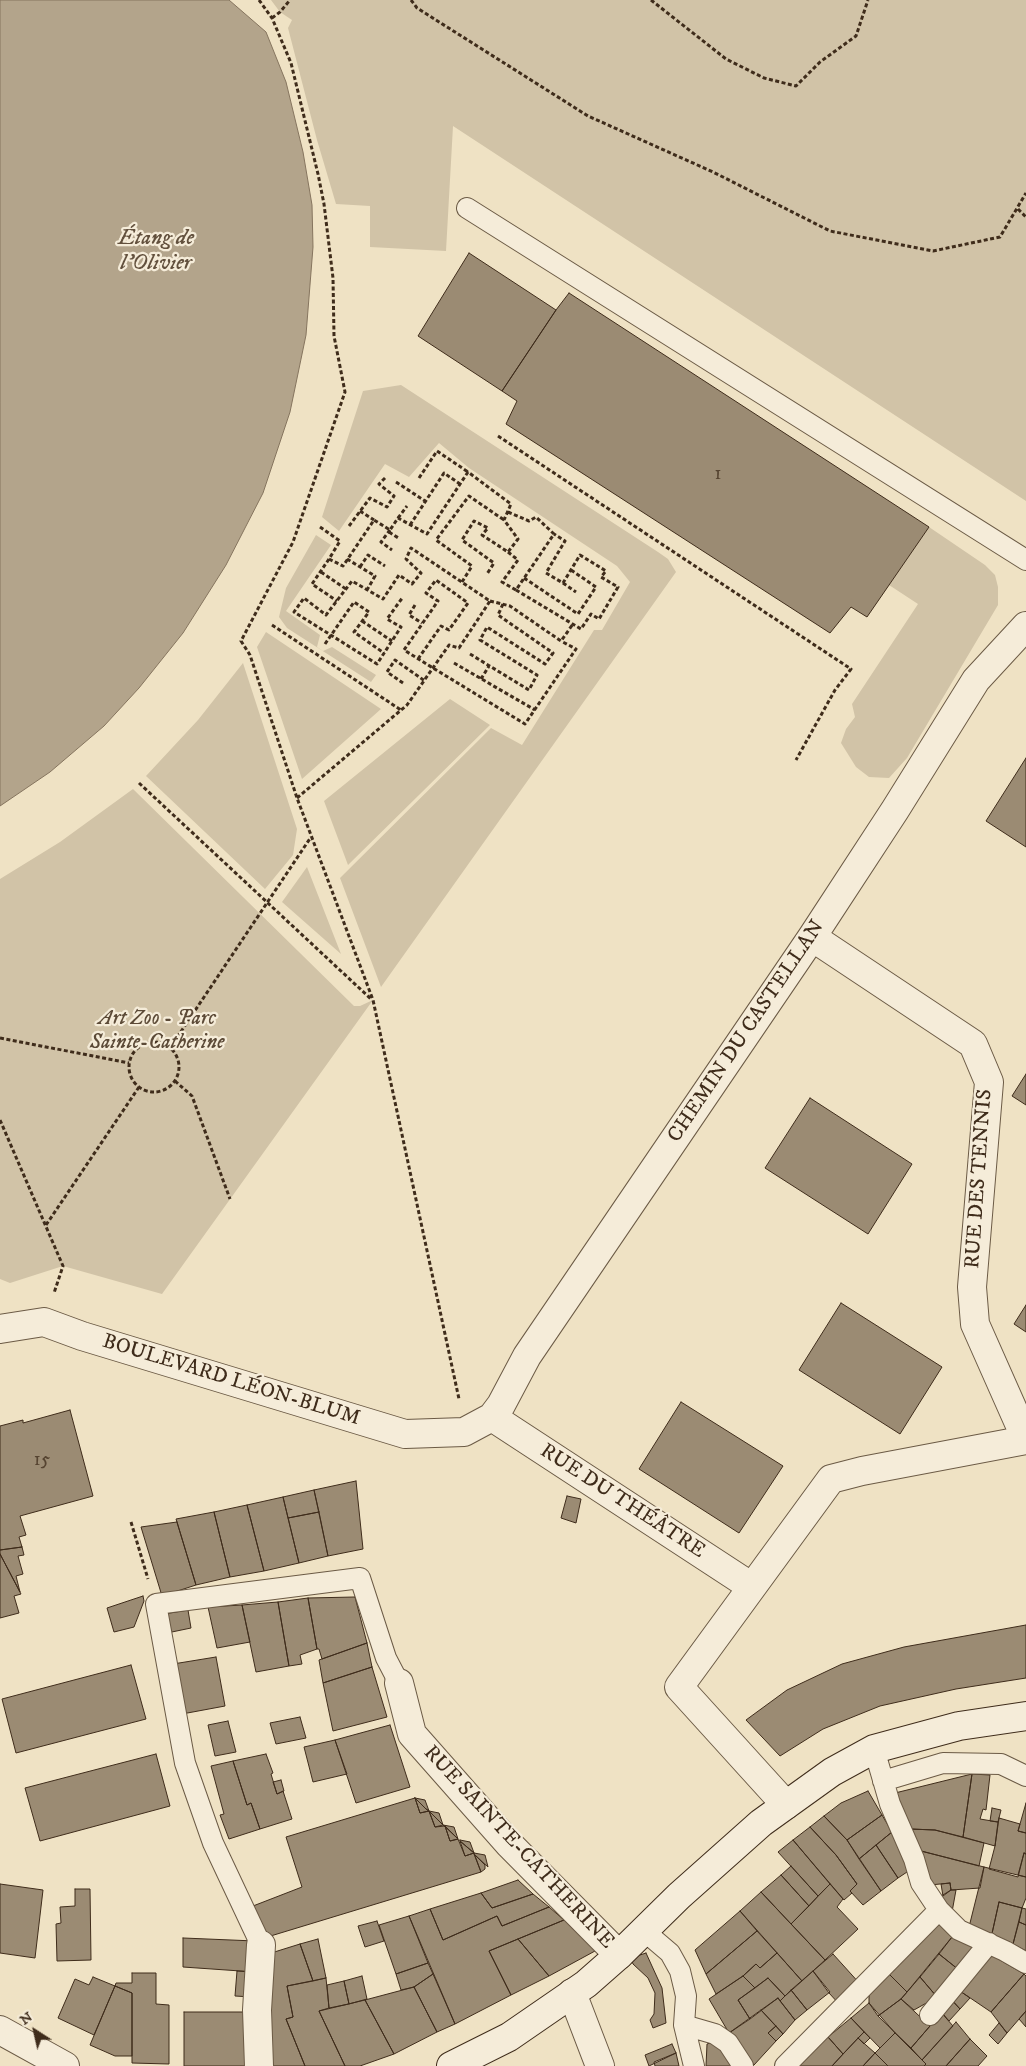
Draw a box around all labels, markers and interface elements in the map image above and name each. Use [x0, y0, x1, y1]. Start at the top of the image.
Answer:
water label: Étang de l'Olivier [118, 226, 194, 278]
house number: 1 [715, 464, 721, 486]
street label: CHEMIN DU CASTELLAN [663, 916, 831, 1148]
park label: Art Zoo - Parc Sainte-Catherine [90, 1007, 224, 1057]
street label: RUE DES TENNIS [961, 1088, 999, 1270]
street label: BOULEVARD LÉON-BLUM [99, 1330, 363, 1432]
street label: RUE DU THÉÂTRE [535, 1439, 709, 1565]
house number: 15 [34, 1450, 50, 1472]
street label: RUE SAINTE-CATHERINE [417, 1741, 619, 1955]
north arrow [10, 2006, 60, 2056]
text: N [17, 2008, 36, 2029]

